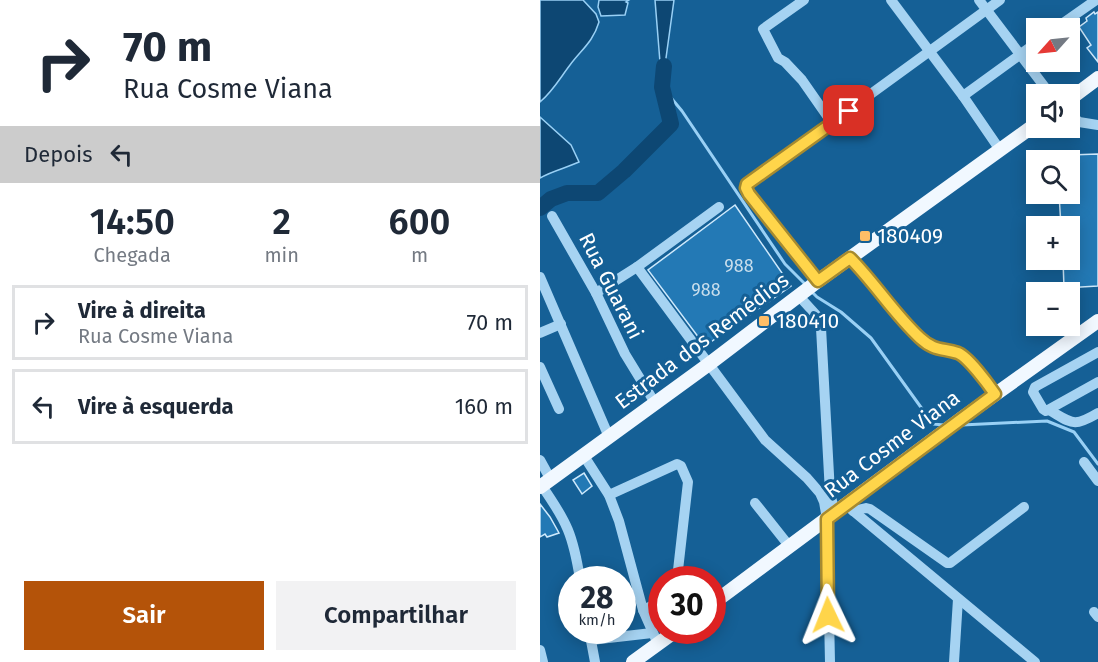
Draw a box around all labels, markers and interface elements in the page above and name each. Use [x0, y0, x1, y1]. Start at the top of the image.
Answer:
north arrow [1026, 18, 1080, 72]
map controls [1026, 18, 1080, 336]
text: 70 m [123, 22, 212, 72]
icon: right [24, 24, 102, 102]
text: Rua Cosme Viana [123, 73, 333, 105]
button: sound [1026, 84, 1080, 138]
pin [823, 85, 874, 136]
icon: arrive [832, 94, 865, 127]
icon: left [105, 138, 138, 171]
text: Depois [24, 141, 93, 168]
button: search [1026, 150, 1080, 204]
text: 14:50 [90, 200, 175, 244]
text: 2 [273, 200, 291, 244]
text: 600 [389, 200, 450, 244]
button: + [1026, 216, 1080, 270]
place label: 180409 [877, 223, 943, 249]
street label: Rua Guarani [573, 228, 649, 344]
marker: 180409 [858, 229, 872, 243]
text: Chegada [94, 243, 171, 267]
text: min [264, 243, 299, 267]
text: m [411, 243, 428, 267]
house number: 988 [724, 255, 754, 277]
street label: Estrada dos Remédios [610, 267, 794, 415]
house number: 988 [691, 279, 721, 301]
button: − [1026, 282, 1080, 336]
text: Vire à direita [78, 297, 206, 324]
icon: right [27, 306, 60, 339]
place label: 180410 [776, 308, 839, 334]
text: 70 m [467, 309, 513, 336]
marker: 180410 [757, 314, 771, 328]
text: Rua Cosme Viana [78, 324, 233, 348]
street label: Rua Cosme Viana [819, 385, 965, 503]
icon: left [27, 390, 60, 423]
text: Vire à esquerda [78, 393, 234, 420]
text: 160 m [455, 393, 513, 420]
speed limit sign: 30 [648, 566, 726, 644]
text: 28 [581, 580, 613, 616]
button: Sair [24, 581, 264, 650]
button: Compartilhar [276, 581, 516, 650]
position arrow [796, 583, 860, 647]
text: km/h [578, 611, 616, 629]

